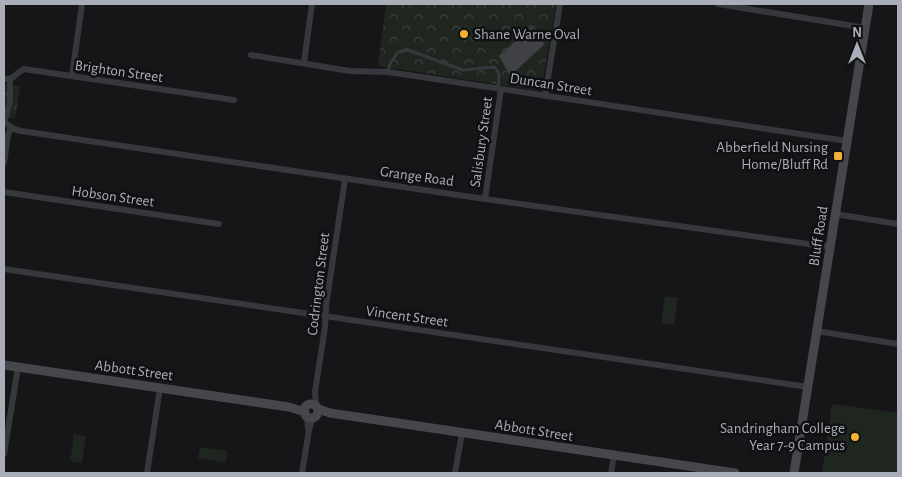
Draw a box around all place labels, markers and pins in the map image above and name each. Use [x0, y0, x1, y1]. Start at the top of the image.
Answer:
place label: Shane Warne Oval [474, 27, 580, 42]
marker: Shane Warne Oval [458, 28, 470, 40]
place label: Abberfield Nursing Home/Bluff Rd [716, 140, 829, 172]
marker: Abberfield Nursing Home/Bluff Rd [832, 150, 844, 162]
place label: Sandringham College Year 7-9 Campus [720, 421, 845, 453]
marker: Sandringham College Year 7-9 Campus [849, 431, 861, 443]

